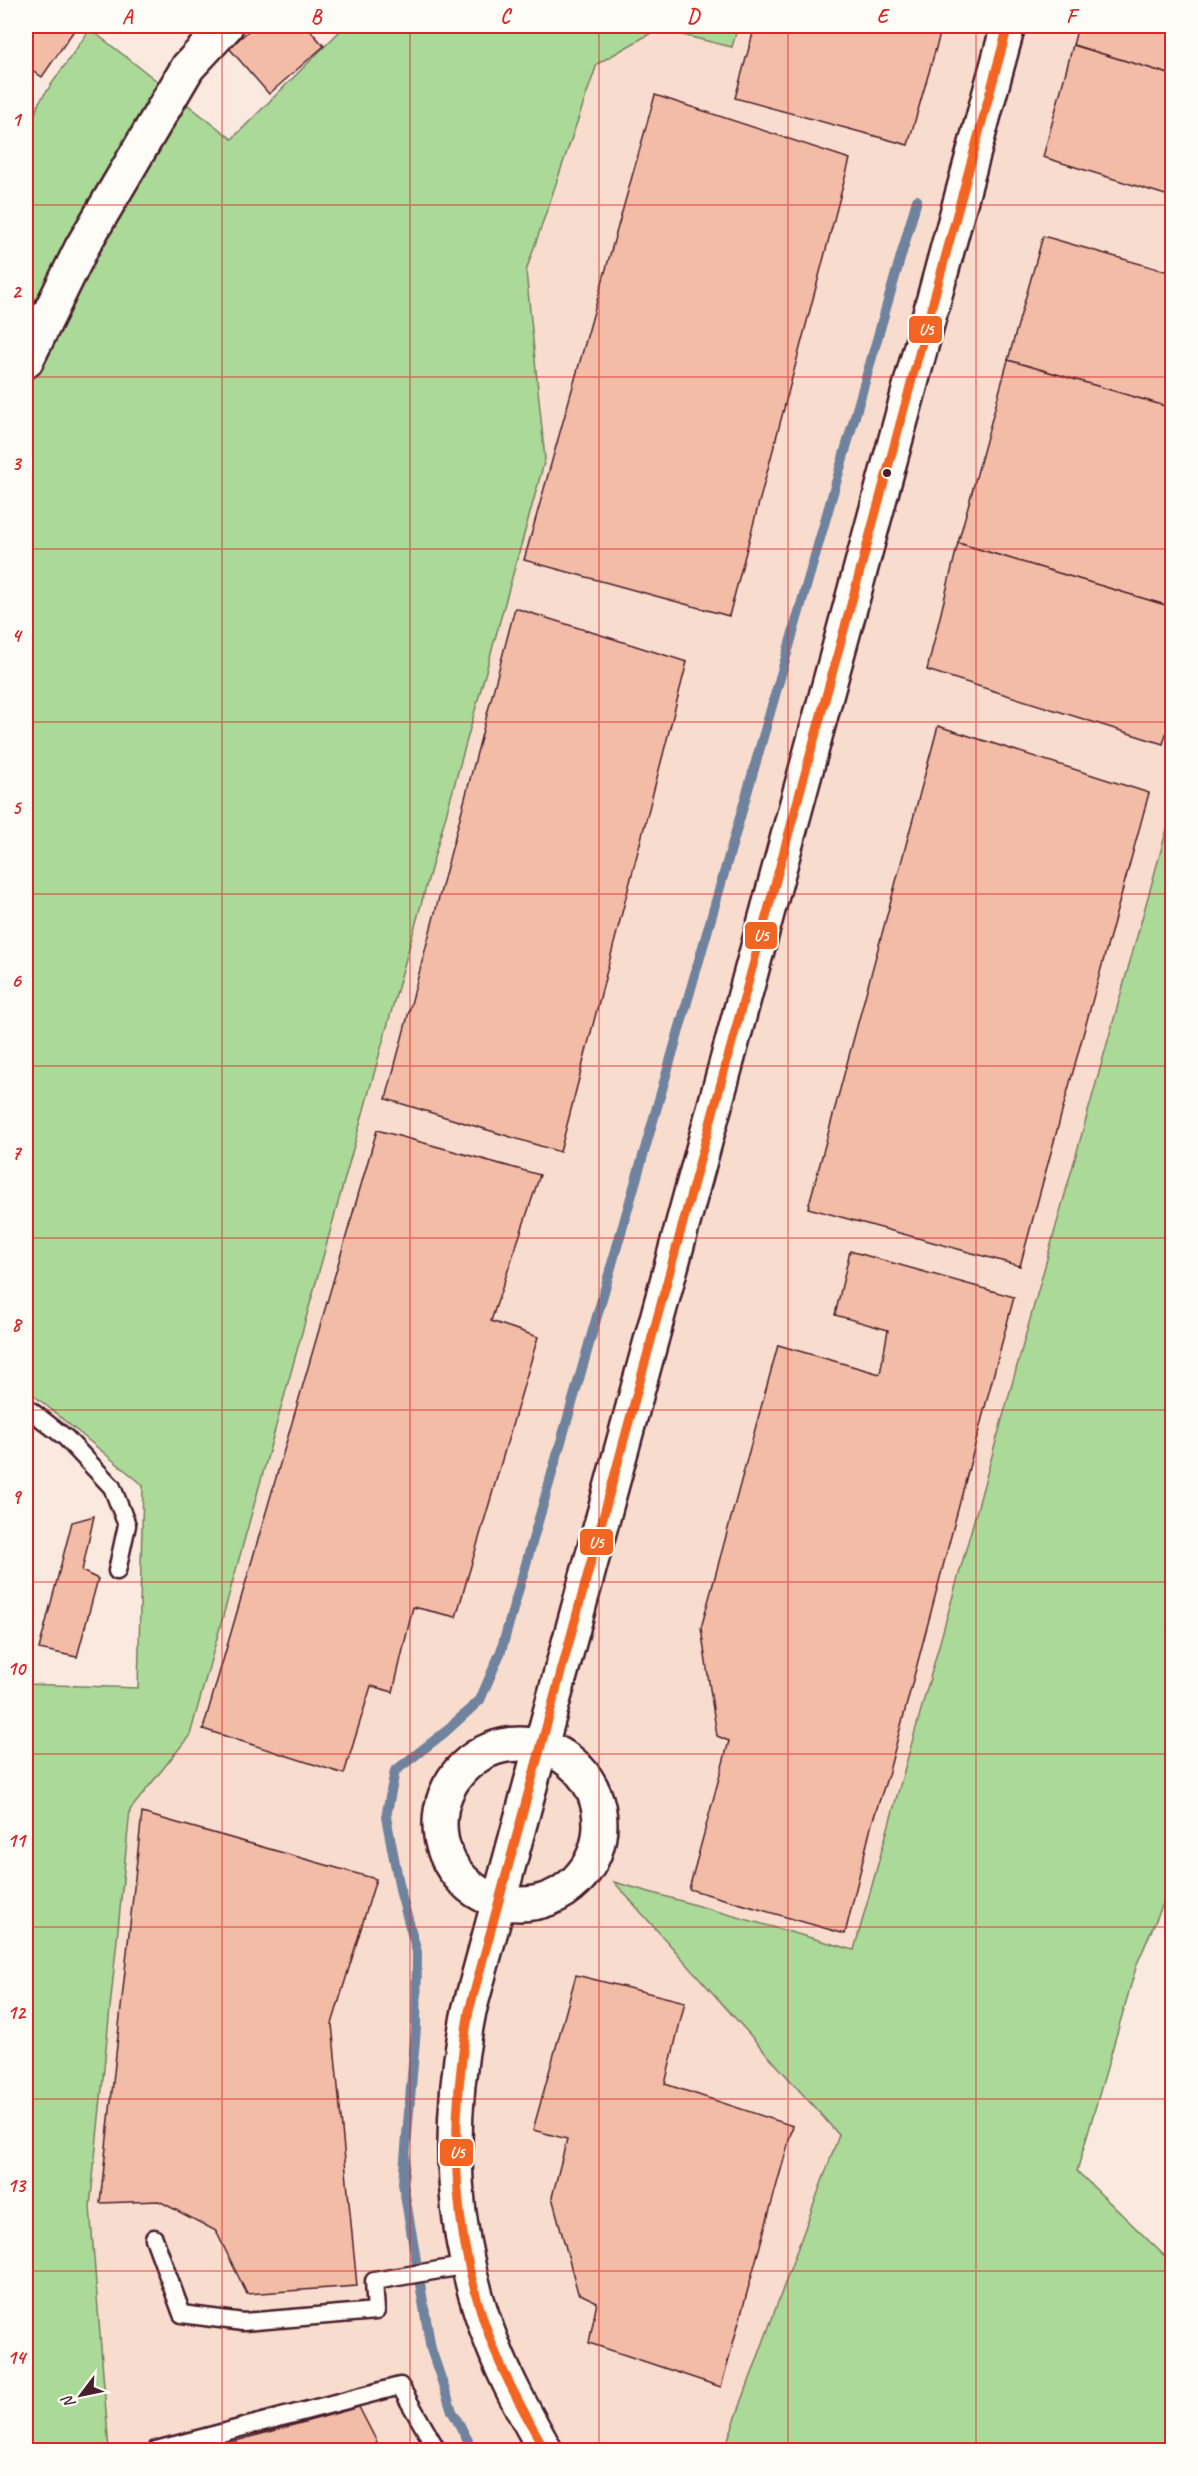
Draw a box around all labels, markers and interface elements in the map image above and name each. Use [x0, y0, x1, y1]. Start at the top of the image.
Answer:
text: A [122, 4, 134, 29]
text: B [311, 4, 323, 29]
text: C [500, 4, 512, 29]
text: D [687, 4, 701, 29]
text: E [877, 4, 891, 29]
text: F [1066, 4, 1080, 29]
text: 1 [12, 107, 23, 132]
text: 2 [12, 279, 23, 304]
line badge: U5 [908, 315, 943, 344]
text: U5 [919, 320, 935, 340]
text: 3 [12, 451, 23, 476]
unlabelled marker [881, 467, 893, 479]
text: 4 [12, 623, 24, 648]
text: 5 [12, 795, 23, 820]
line badge: U5 [744, 921, 778, 950]
text: U5 [754, 926, 770, 946]
text: 6 [11, 968, 22, 993]
text: 7 [12, 1140, 23, 1165]
text: 8 [12, 1312, 24, 1337]
text: 9 [12, 1484, 23, 1509]
line badge: U5 [579, 1528, 614, 1556]
text: U5 [589, 1533, 605, 1553]
text: 10 [7, 1656, 27, 1681]
text: 11 [7, 1828, 27, 1853]
text: 12 [7, 2000, 27, 2025]
line badge: U5 [439, 2138, 474, 2167]
text: U5 [450, 2143, 466, 2163]
text: 13 [7, 2173, 27, 2198]
text: 14 [7, 2345, 28, 2370]
north arrow [51, 2365, 111, 2425]
text: N [56, 2390, 80, 2412]

